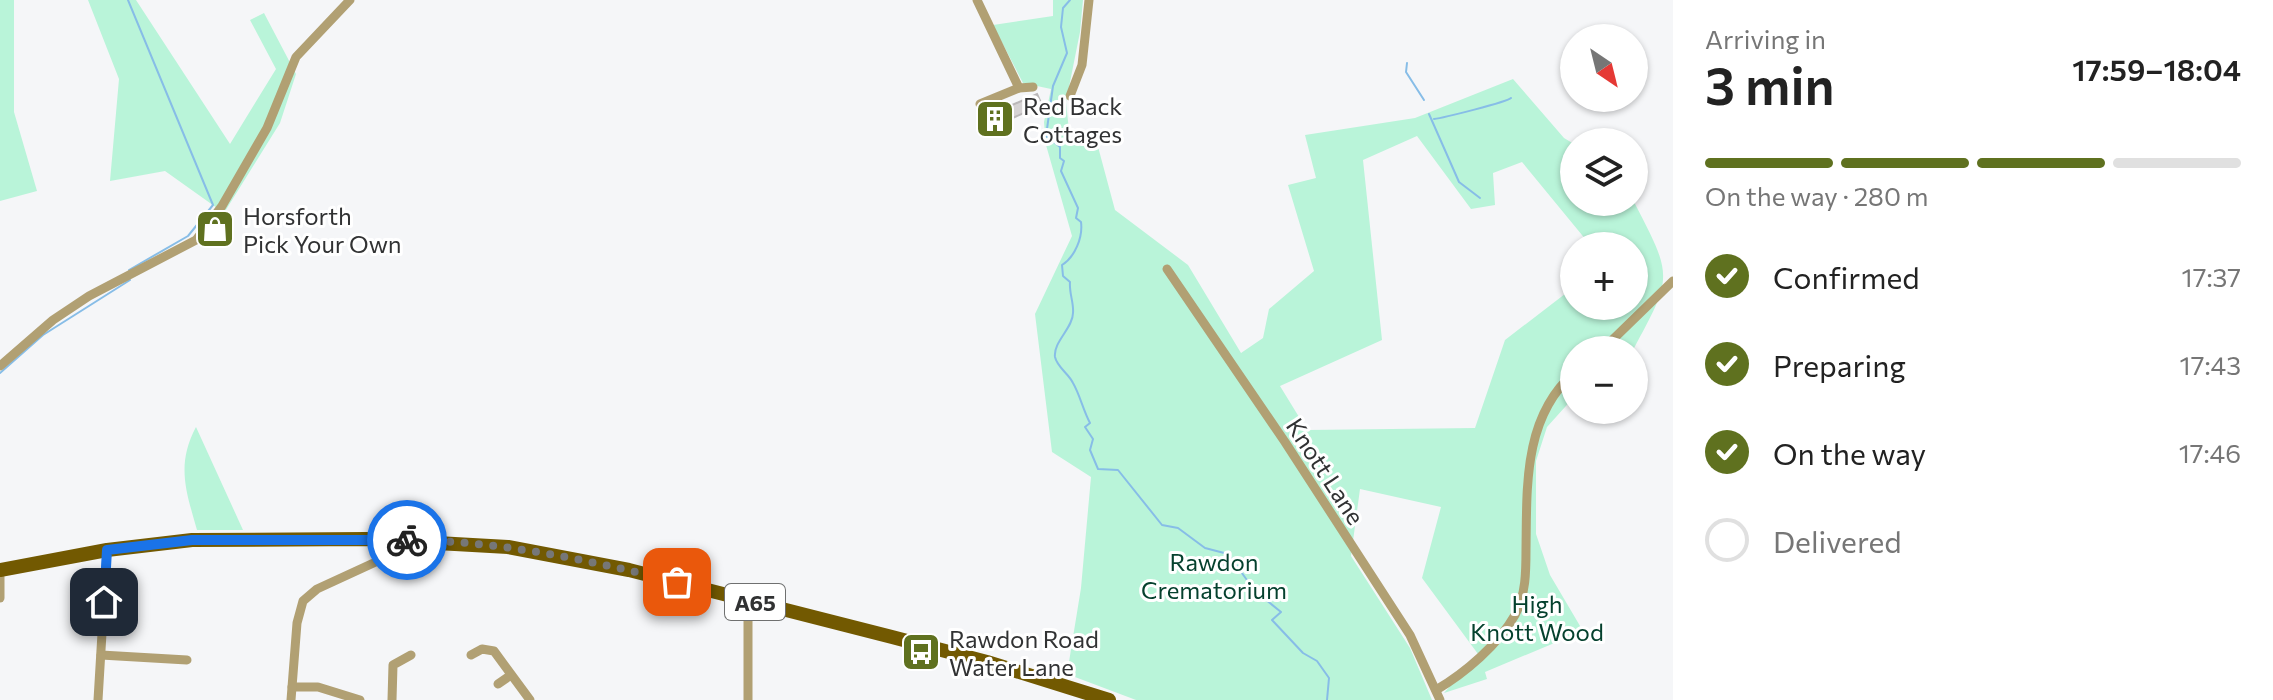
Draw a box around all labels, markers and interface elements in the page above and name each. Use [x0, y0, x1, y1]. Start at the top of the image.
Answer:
text: Arriving in [1705, 23, 1826, 54]
north arrow [1560, 24, 1648, 112]
map controls [1560, 24, 1648, 424]
text: 17:59–18:04 [2072, 50, 2241, 87]
text: 3 min [1705, 52, 1834, 116]
place label: Red Back Cottages [1023, 91, 1122, 148]
building icon: Red Back Cottages [974, 98, 1016, 140]
button: layers [1560, 128, 1648, 216]
text: On the way · 280 m [1705, 180, 1929, 211]
place label: Horsforth Pick Your Own [243, 201, 402, 258]
shop icon: Horsforth Pick Your Own [194, 208, 236, 250]
button: + [1560, 232, 1648, 320]
icon: check [1705, 254, 1749, 298]
text: Confirmed [1773, 258, 1920, 295]
text: 17:37 [2182, 261, 2241, 292]
button: − [1560, 336, 1648, 424]
icon: check [1705, 342, 1749, 386]
text: Preparing [1773, 346, 1906, 383]
text: 17:43 [2180, 349, 2241, 380]
street label: Knott Lane [1281, 412, 1371, 530]
icon: check [1705, 430, 1749, 474]
text: On the way [1773, 434, 1926, 471]
text: 17:46 [2179, 437, 2241, 468]
courier [367, 500, 447, 580]
icon: bike [385, 518, 429, 562]
text: Delivered [1773, 522, 1902, 559]
park label: Rawdon Crematorium [1141, 547, 1287, 604]
pin [643, 548, 711, 616]
icon: bag [655, 560, 699, 604]
pin [70, 568, 138, 636]
icon: home [82, 580, 126, 624]
road number: A65 [725, 584, 785, 620]
park label: High Knott Wood [1470, 589, 1604, 646]
place label: Rawdon Road Water Lane [949, 624, 1099, 681]
bus stop icon: Rawdon Road Water Lane [900, 631, 942, 673]

